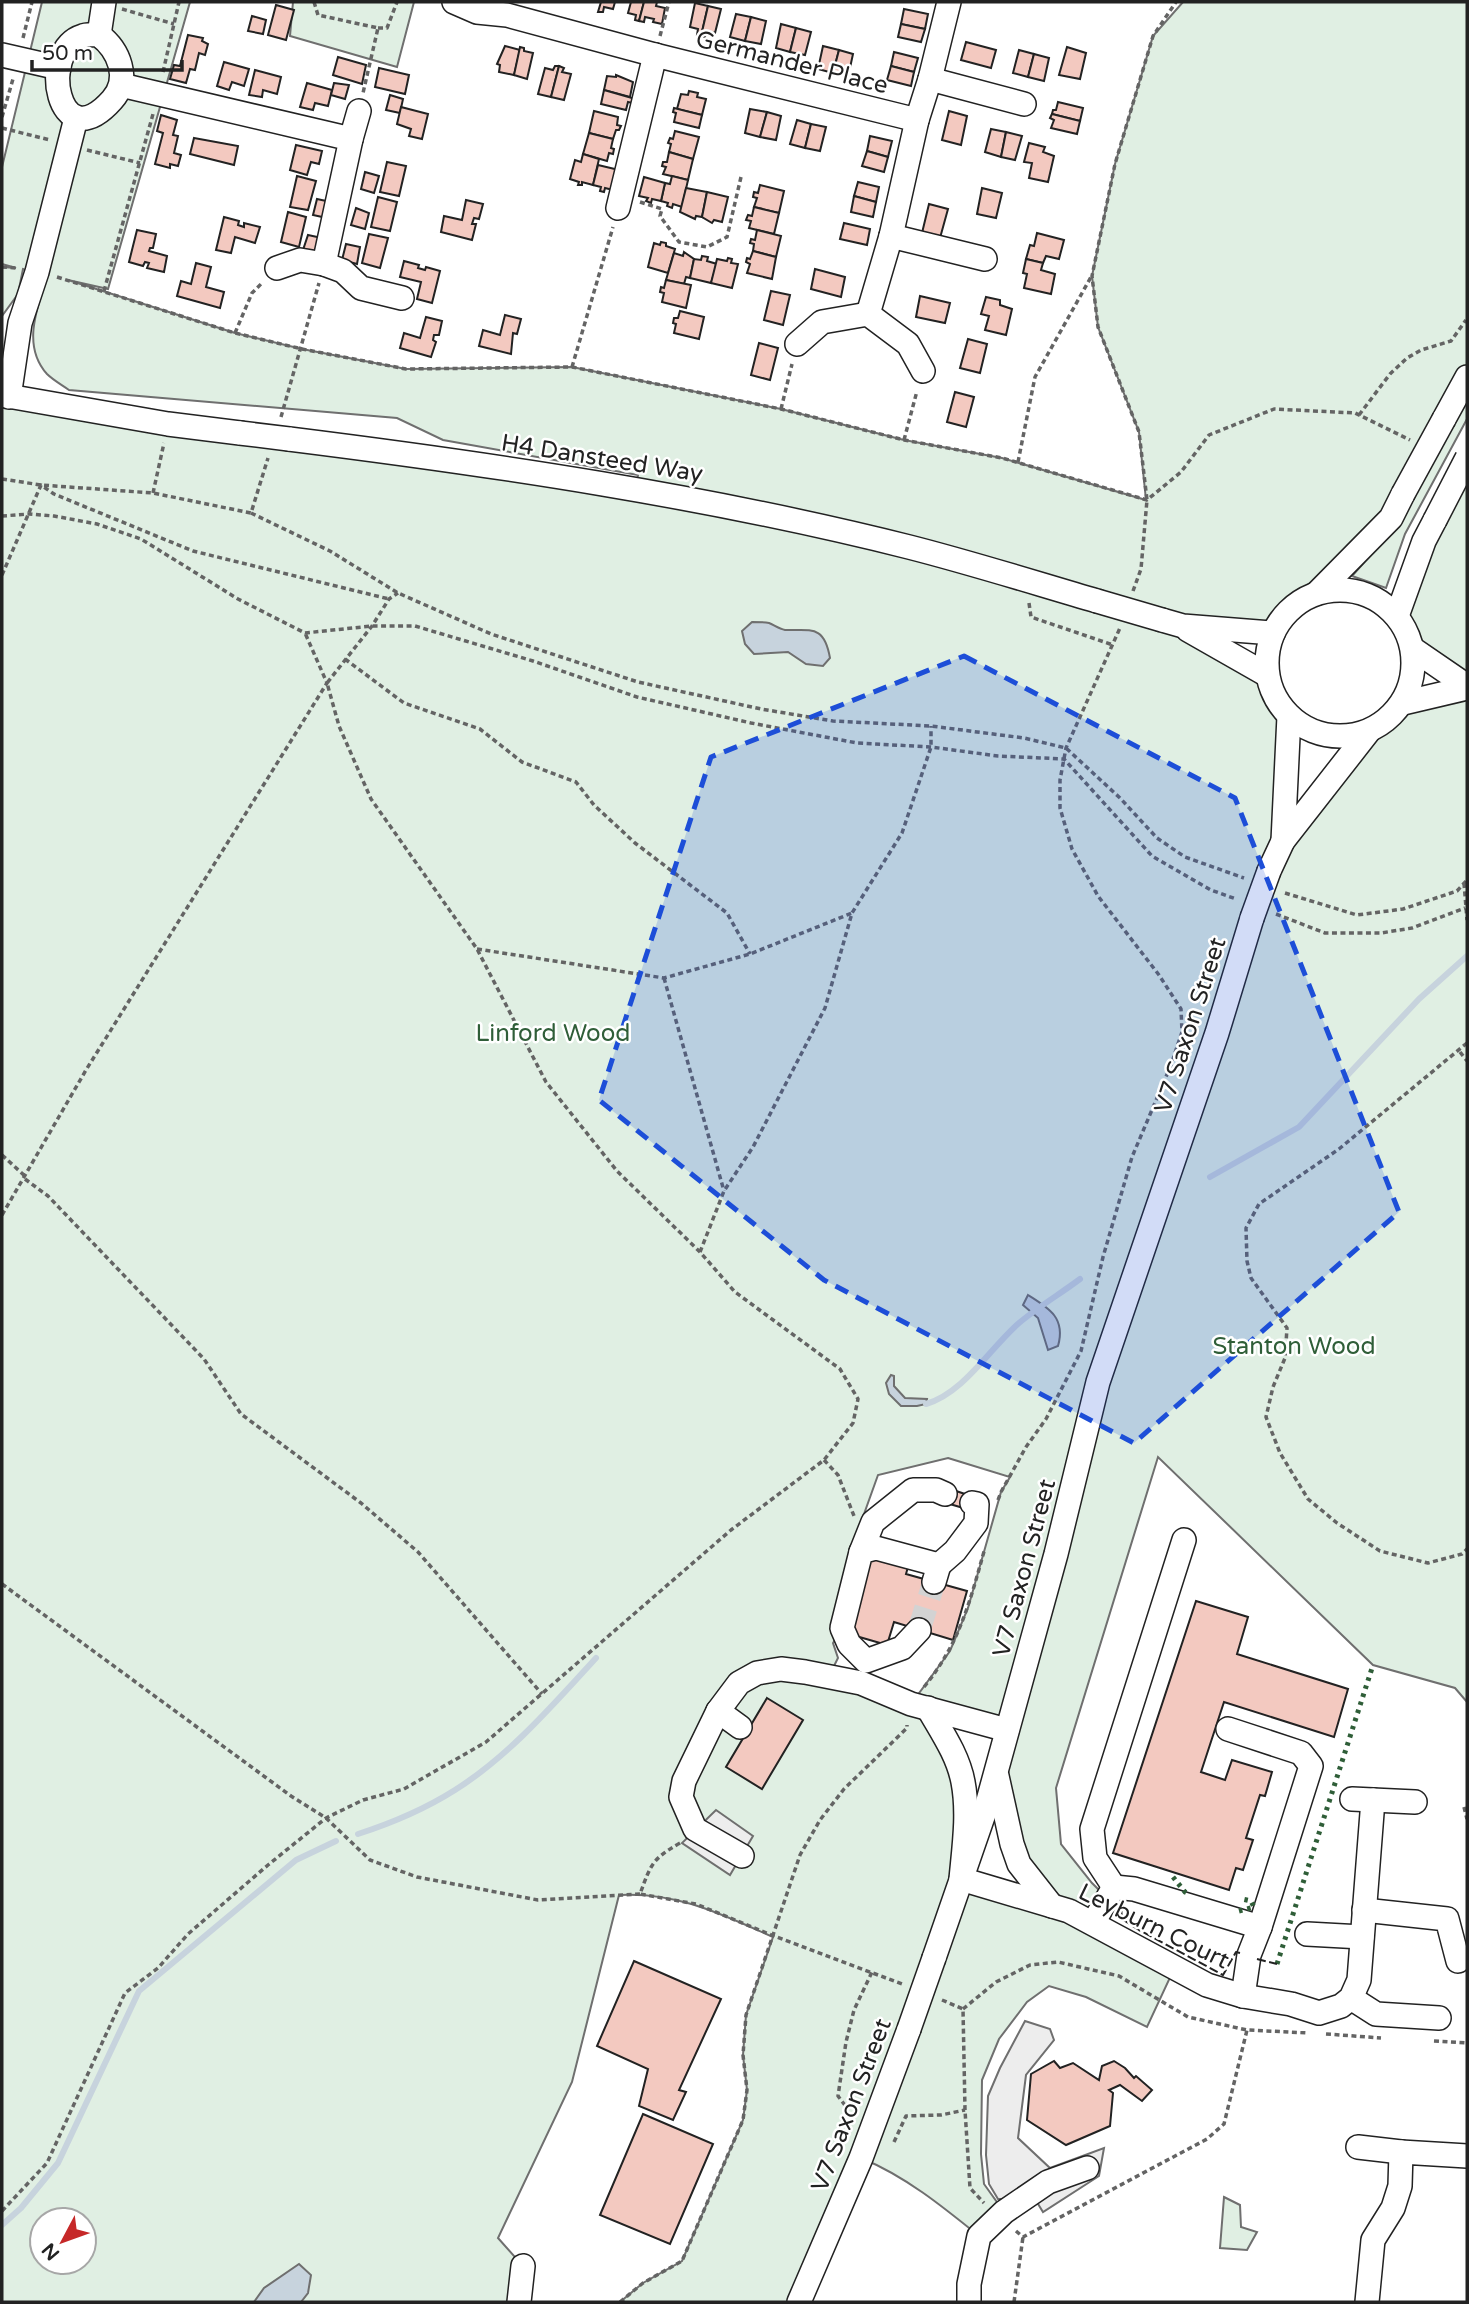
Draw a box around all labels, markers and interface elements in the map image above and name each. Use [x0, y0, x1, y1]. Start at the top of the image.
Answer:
street label: Germander Place [693, 25, 891, 100]
scale bar [32, 28, 182, 72]
text: 50 m [42, 41, 93, 66]
street label: H4 Dansteed Way [499, 428, 705, 489]
street label: V7 Saxon Street [1148, 934, 1233, 1117]
park label: Linford Wood [476, 1019, 630, 1048]
park label: Stanton Wood [1212, 1332, 1376, 1361]
street label: V7 Saxon Street [987, 1476, 1062, 1660]
street label: Leyburn Court [1074, 1878, 1234, 1975]
street label: V7 Saxon Street [805, 2015, 898, 2196]
north arrow [28, 2206, 98, 2276]
text: N [38, 2239, 64, 2264]

